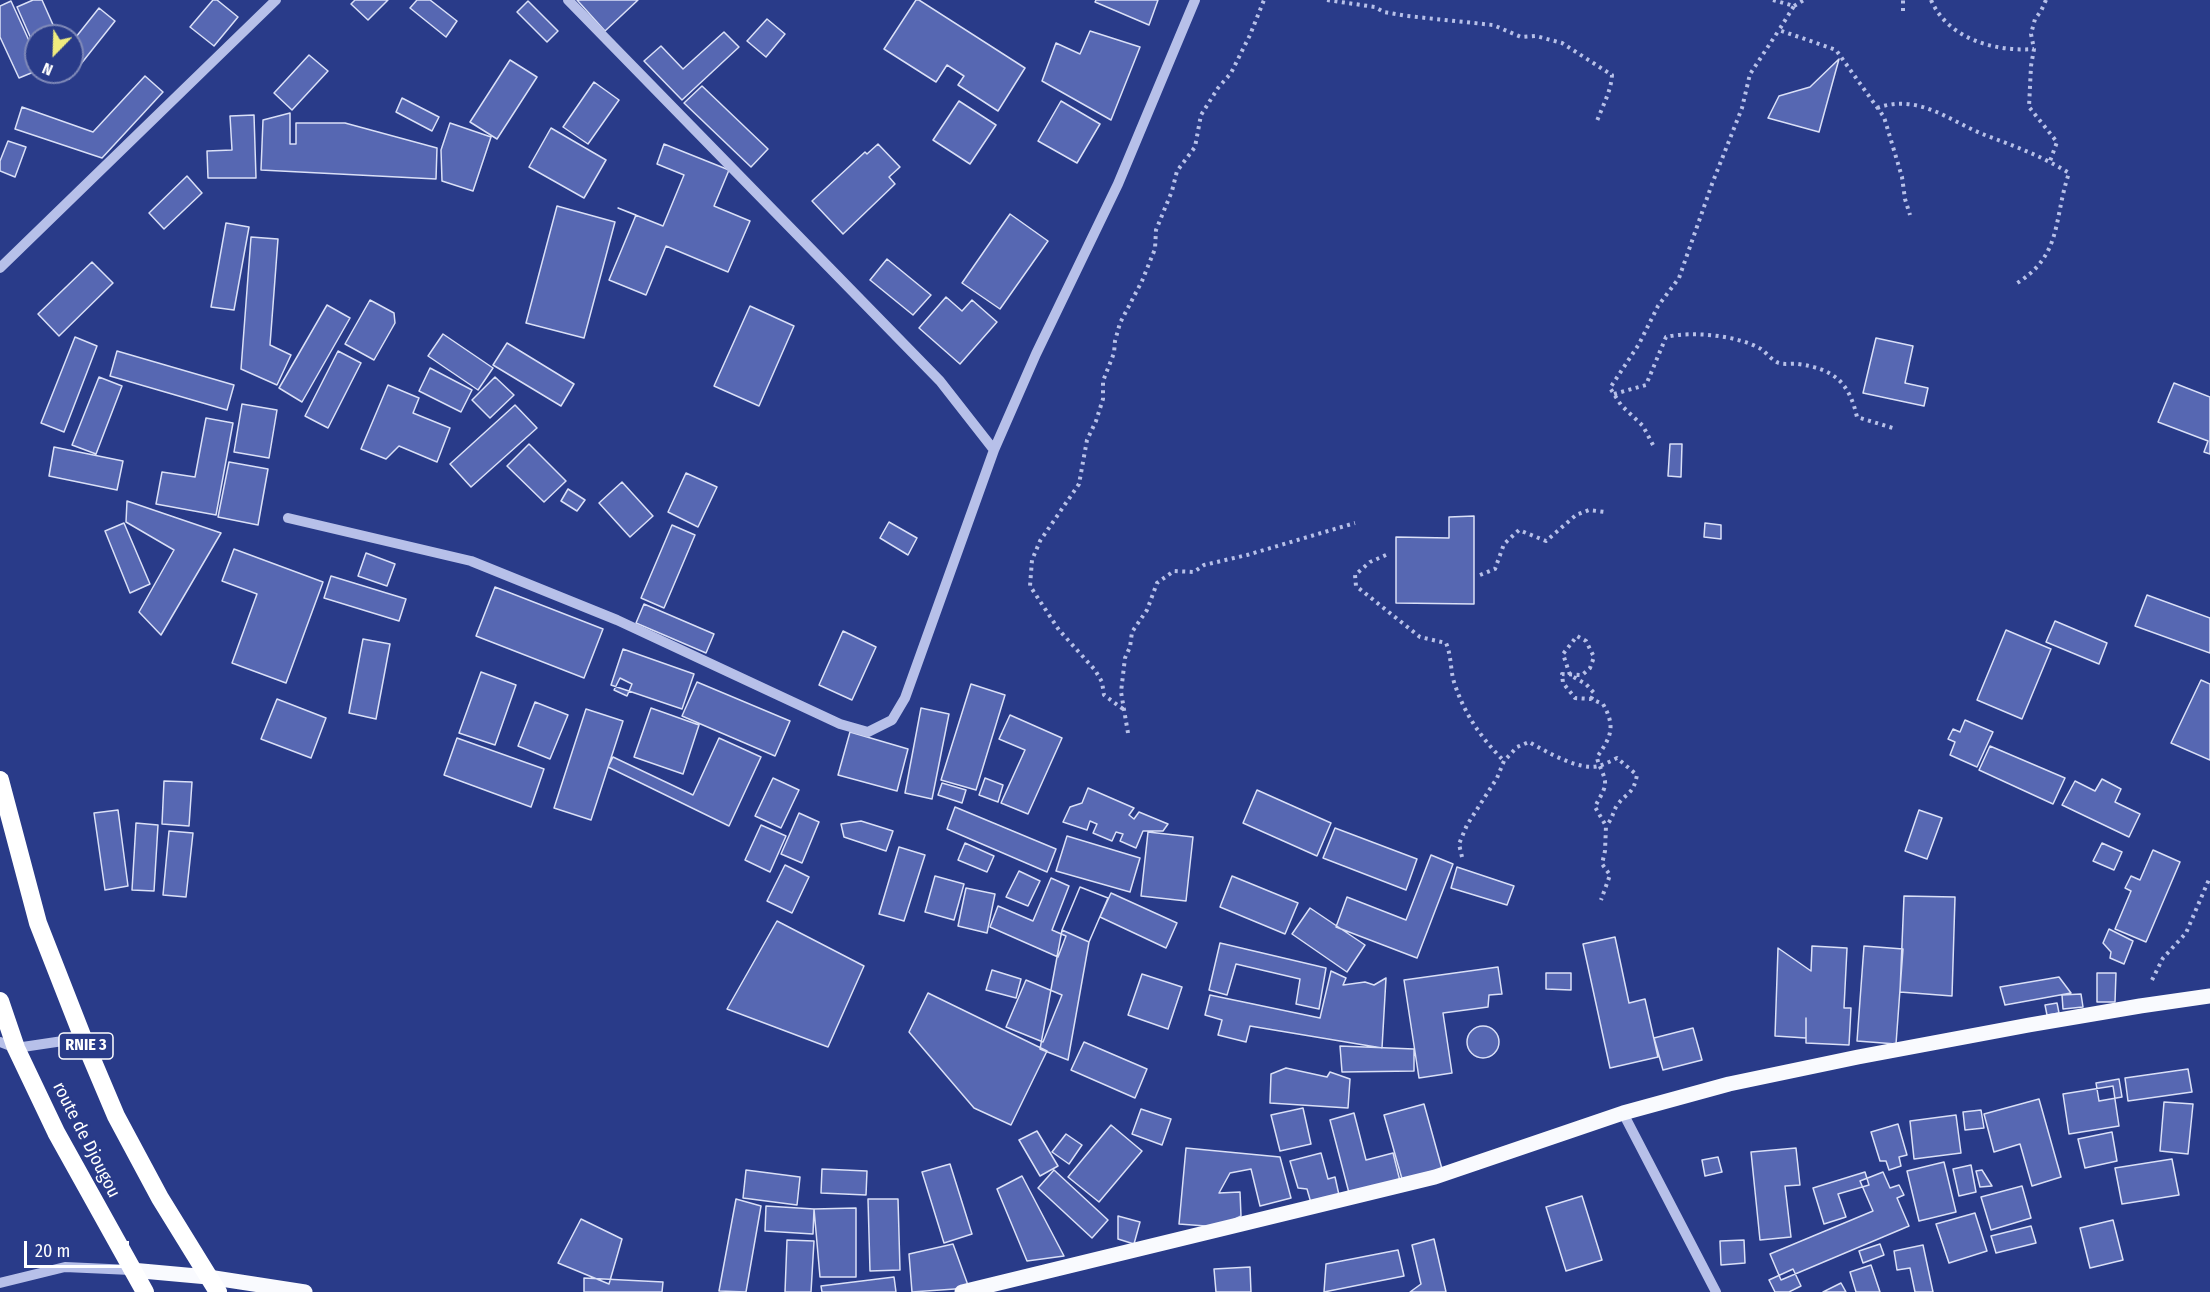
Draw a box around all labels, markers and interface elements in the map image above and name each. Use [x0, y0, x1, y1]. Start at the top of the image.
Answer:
north arrow [24, 24, 84, 84]
text: N [39, 59, 56, 80]
road number: RNIE 3 [59, 1033, 113, 1059]
street label: route de Djougou [48, 1078, 124, 1202]
scale bar [27, 1229, 132, 1267]
text: 20 m [35, 1240, 70, 1262]

